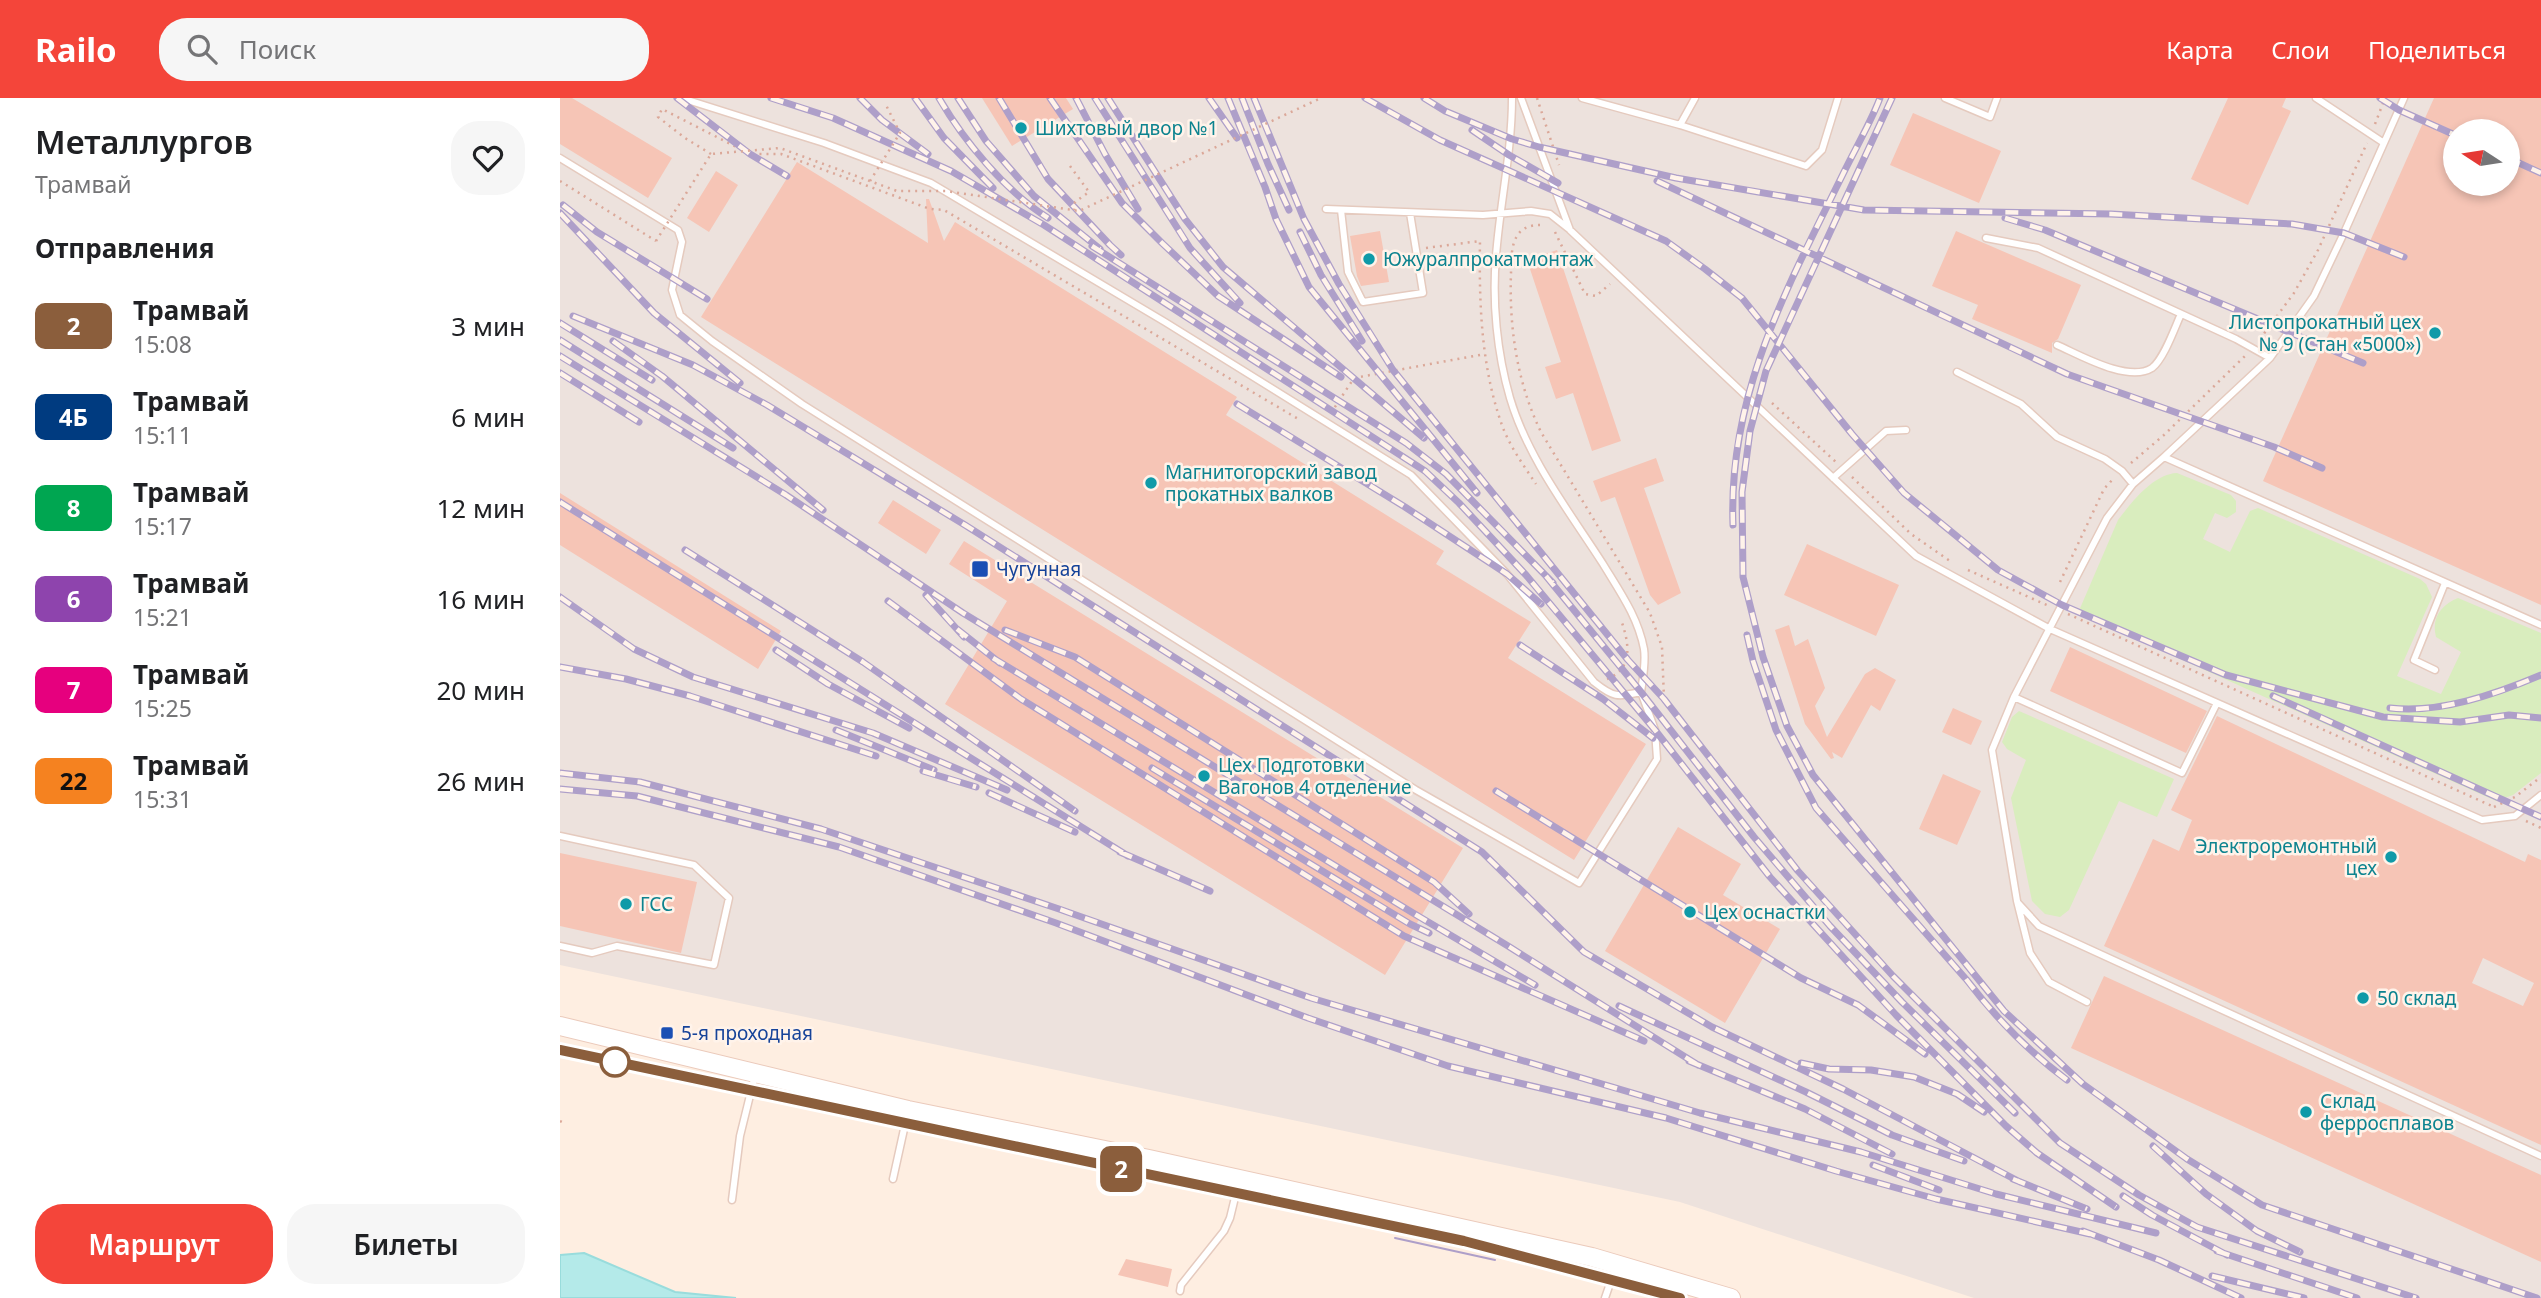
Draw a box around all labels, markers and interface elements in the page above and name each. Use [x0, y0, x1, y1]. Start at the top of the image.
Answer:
search box [159, 18, 649, 81]
text: Railo [35, 27, 117, 72]
icon: search [183, 30, 221, 68]
text: Поиск [239, 31, 316, 67]
text: Карта [2166, 33, 2233, 66]
text: Слои [2271, 33, 2330, 66]
text: Поделиться [2368, 33, 2506, 66]
place label: Шихтовый двор №1 [1035, 115, 1218, 141]
text: Металлургов [35, 119, 253, 164]
north arrow [2443, 119, 2520, 196]
map controls [2443, 119, 2520, 196]
marker: Шихтовый двор №1 [1013, 120, 1029, 136]
button: heart [451, 121, 525, 195]
text: Трамвай [35, 168, 132, 200]
text: Отправления [35, 230, 214, 266]
place label: Южуралпрокатмонтаж [1383, 246, 1594, 272]
marker: Южуралпрокатмонтаж [1361, 251, 1377, 267]
text: Трамвай [133, 292, 250, 328]
text: 3 мин [451, 308, 525, 344]
text: 2 [67, 309, 80, 342]
place label: Листопрокатный цех № 9 (Стан «5000») [2229, 309, 2421, 357]
marker: Листопрокатный цех № 9 (Стан «5000») [2427, 325, 2443, 341]
text: 15:08 [133, 328, 192, 360]
text: Трамвай [133, 383, 250, 419]
text: 6 мин [451, 399, 525, 435]
text: 4Б [59, 400, 88, 433]
text: 15:11 [133, 419, 192, 451]
place label: Магнитогорский завод прокатных валков [1165, 459, 1377, 507]
text: Трамвай [133, 474, 250, 510]
marker: Магнитогорский завод прокатных валков [1143, 475, 1159, 491]
text: 12 мин [436, 490, 525, 526]
text: 8 [67, 491, 80, 524]
text: 15:17 [133, 510, 192, 542]
place label: Чугунная [996, 556, 1081, 582]
marker: Чугунная [970, 559, 990, 579]
text: Трамвай [133, 565, 250, 601]
text: 16 мин [436, 581, 525, 617]
text: 6 [67, 582, 80, 615]
text: 15:21 [133, 601, 192, 633]
text: Трамвай [133, 656, 250, 692]
text: 20 мин [436, 672, 525, 708]
text: 7 [67, 673, 80, 706]
text: 15:25 [133, 692, 192, 724]
text: Трамвай [133, 747, 250, 783]
place label: Цех Подготовки Вагонов 4 отделение [1218, 752, 1411, 800]
text: 26 мин [436, 763, 525, 799]
text: 22 [60, 764, 87, 797]
marker: Цех Подготовки Вагонов 4 отделение [1196, 768, 1212, 784]
text: 15:31 [133, 783, 192, 815]
place label: Электроремонтный цех [2195, 833, 2377, 881]
marker: Электроремонтный цех [2383, 849, 2399, 865]
place label: ГСС [640, 891, 673, 917]
marker: ГСС [618, 896, 634, 912]
place label: Цех оснастки [1704, 899, 1826, 925]
marker: Цех оснастки [1682, 904, 1698, 920]
place label: 50 склад [2377, 985, 2457, 1011]
marker: 50 склад [2355, 990, 2371, 1006]
place label: 5-я проходная [681, 1020, 813, 1046]
marker: 5-я проходная [659, 1025, 675, 1041]
unlabelled marker [600, 1047, 630, 1077]
place label: Склад ферросплавов [2320, 1088, 2454, 1136]
marker: Склад ферросплавов [2298, 1104, 2314, 1120]
line badge: 2 [1098, 1146, 1144, 1192]
text: 2 [1114, 1152, 1128, 1185]
button: Маршрут [35, 1204, 273, 1284]
button: Билеты [287, 1204, 525, 1284]

